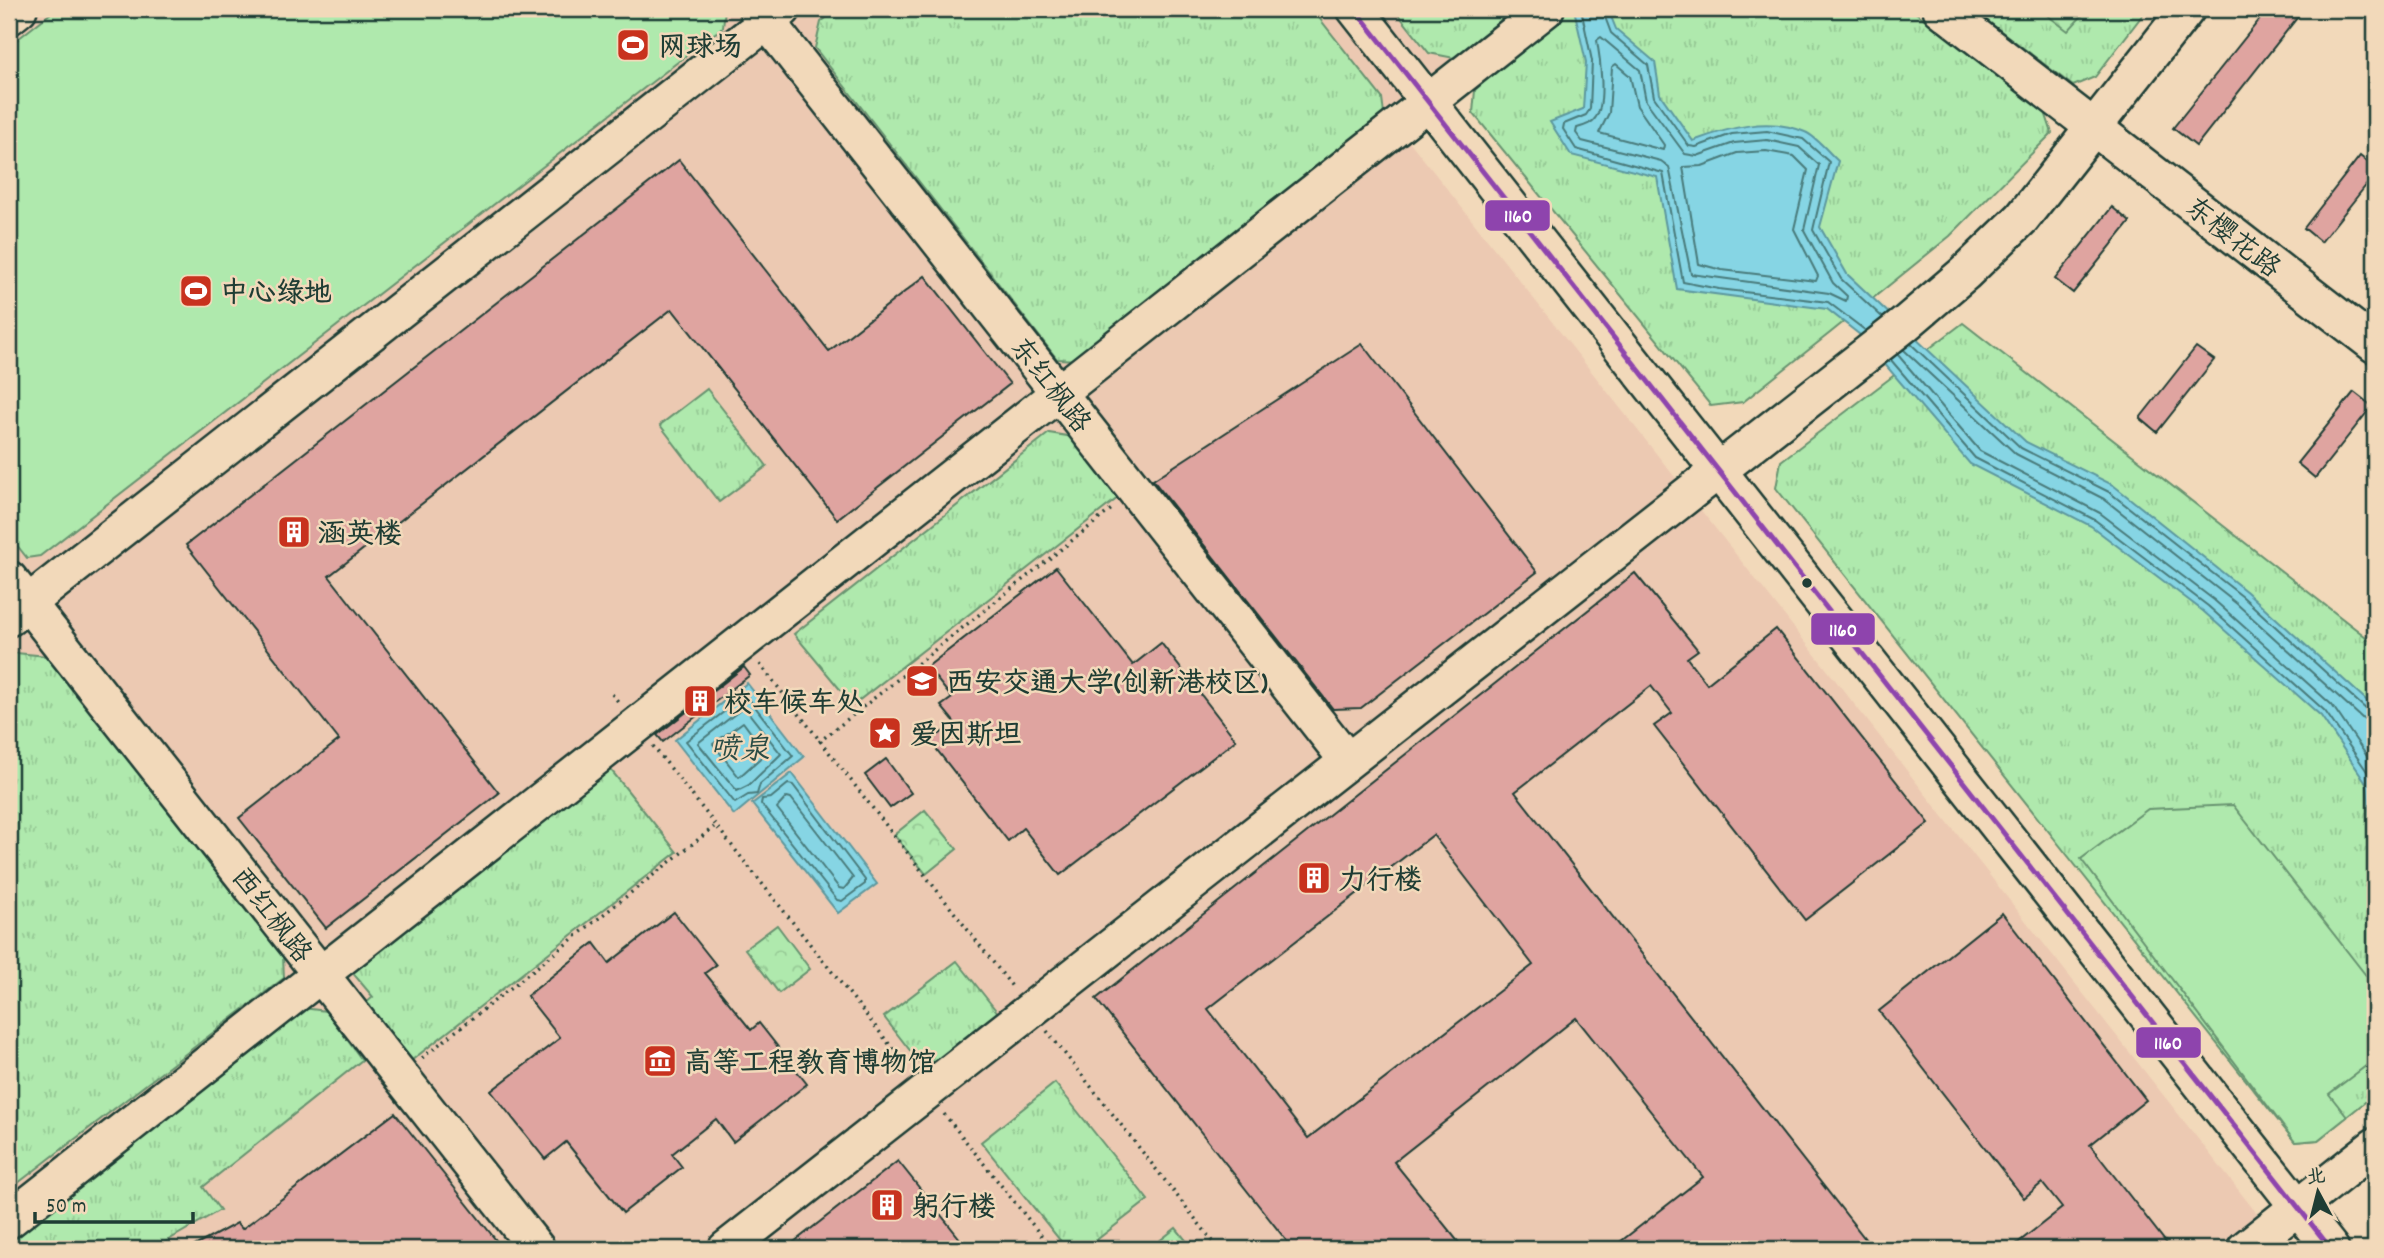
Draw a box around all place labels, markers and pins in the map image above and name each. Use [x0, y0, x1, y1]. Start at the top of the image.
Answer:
sports icon: 网球场 [614, 26, 652, 64]
place label: 网球场 [658, 30, 742, 70]
sports icon: 中心绿地 [177, 272, 215, 310]
place label: 中心绿地 [220, 276, 332, 316]
building icon: 涵英楼 [275, 513, 313, 551]
place label: 涵英楼 [318, 517, 402, 557]
unlabelled marker [1800, 576, 1814, 590]
school or university icon: 西安交通大学(创新港校区) [903, 662, 941, 700]
place label: 西安交通大学(创新港校区) [946, 666, 1268, 706]
building icon: 校车候车处 [681, 682, 719, 720]
place label: 校车候车处 [724, 686, 864, 726]
place icon: 爱因斯坦 [866, 714, 904, 752]
place label: 爱因斯坦 [910, 718, 1022, 758]
building icon: 力行楼 [1295, 859, 1333, 897]
place label: 力行楼 [1338, 863, 1422, 903]
museum icon: 高等工程教育博物馆 [641, 1042, 679, 1080]
place label: 高等工程教育博物馆 [684, 1046, 936, 1086]
building icon: 躬行楼 [868, 1186, 906, 1224]
place label: 躬行楼 [912, 1190, 996, 1230]

